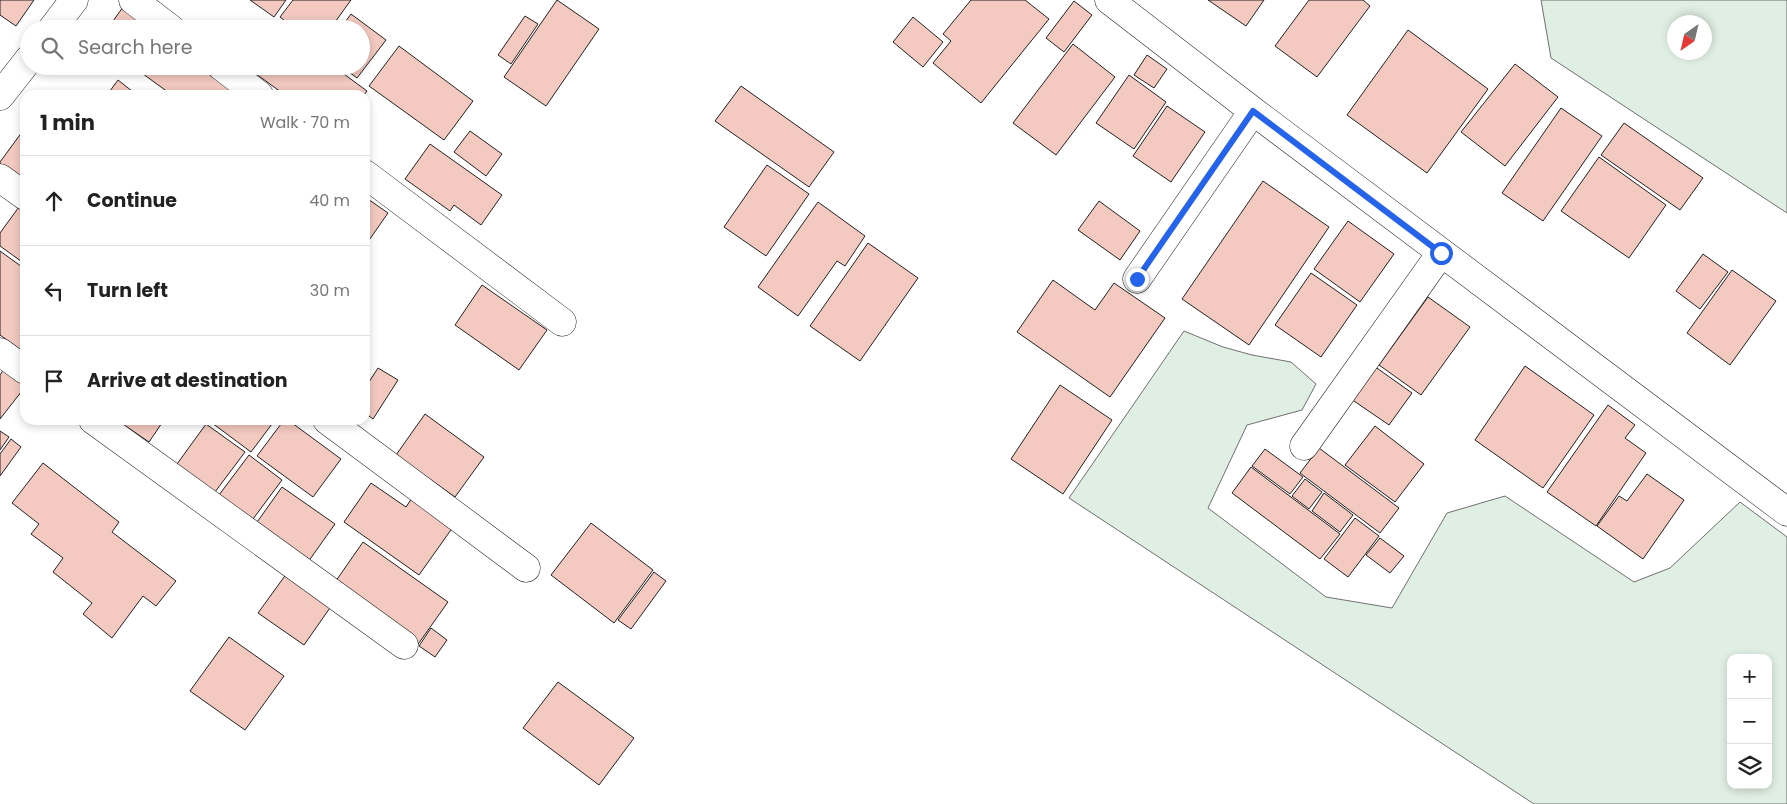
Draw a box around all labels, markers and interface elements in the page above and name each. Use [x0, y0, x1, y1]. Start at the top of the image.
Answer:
north arrow [1667, 15, 1712, 60]
search box [20, 20, 370, 75]
icon: search [38, 34, 66, 62]
text: Search here [78, 34, 192, 61]
text: 1 min [40, 108, 95, 137]
text: Walk · 70 m [260, 111, 350, 134]
icon: ahead [40, 187, 68, 215]
text: Continue [87, 187, 177, 214]
text: 40 m [309, 189, 350, 212]
route start [1430, 242, 1453, 265]
route end [1126, 268, 1149, 291]
icon: left [40, 277, 68, 305]
text: Turn left [87, 277, 168, 304]
text: 30 m [310, 279, 350, 302]
icon: arrive [40, 367, 68, 395]
text: Arrive at destination [87, 367, 288, 394]
map controls [1727, 654, 1772, 789]
button: + [1727, 654, 1772, 699]
button: − [1727, 699, 1772, 744]
button: layers [1727, 744, 1772, 789]

